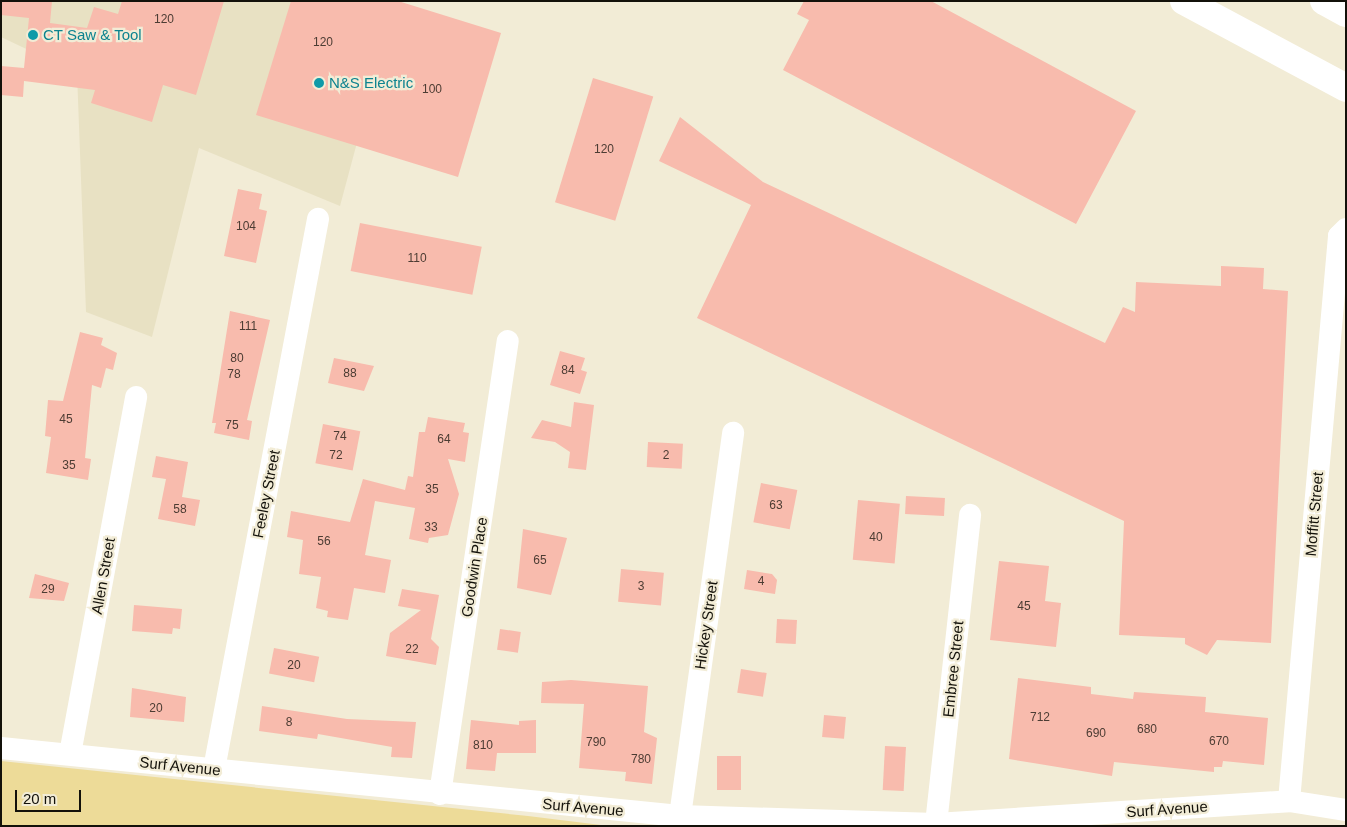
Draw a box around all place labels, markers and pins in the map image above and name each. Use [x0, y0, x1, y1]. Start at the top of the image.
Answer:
place label: CT Saw & Tool [43, 26, 142, 44]
marker: CT Saw & Tool [27, 29, 39, 41]
place label: N&S Electric [329, 74, 413, 92]
marker: N&S Electric [313, 77, 325, 89]

